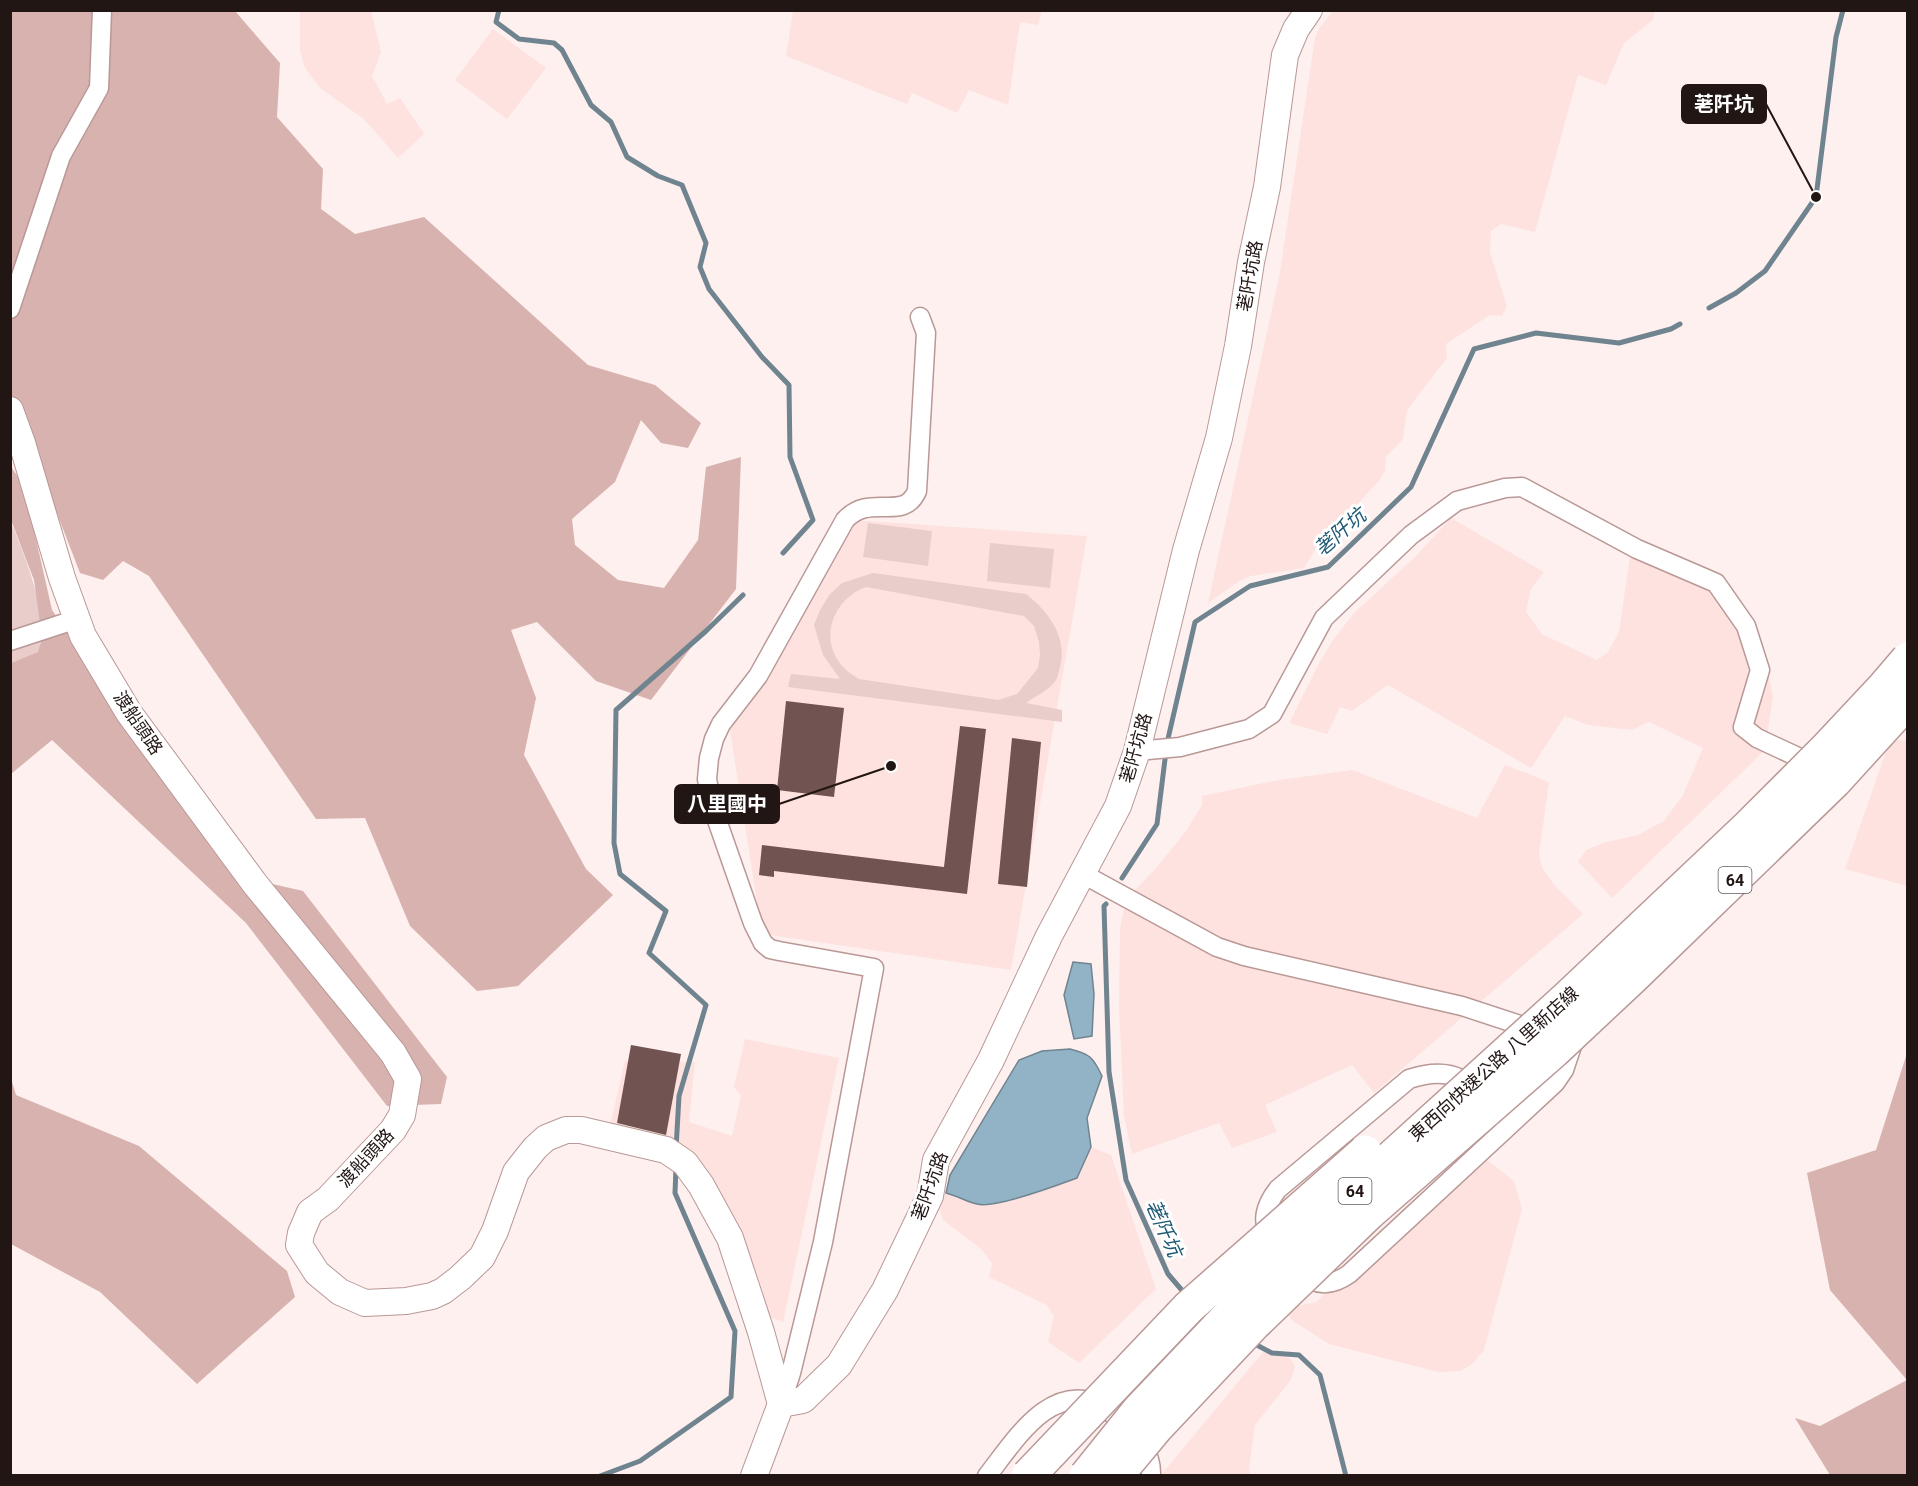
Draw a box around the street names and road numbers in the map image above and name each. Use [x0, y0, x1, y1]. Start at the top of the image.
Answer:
street label: 荖阡坑路 [1233, 239, 1266, 313]
street label: 渡船頭路 [110, 687, 167, 758]
street label: 荖阡坑路 [1116, 710, 1156, 785]
road number: 64 [1718, 867, 1752, 893]
street label: 東西向快速公路 八里新店線 [1405, 982, 1583, 1145]
street label: 渡船頭路 [333, 1124, 398, 1191]
street label: 荖阡坑路 [907, 1148, 952, 1223]
road number: 64 [1338, 1178, 1372, 1204]

